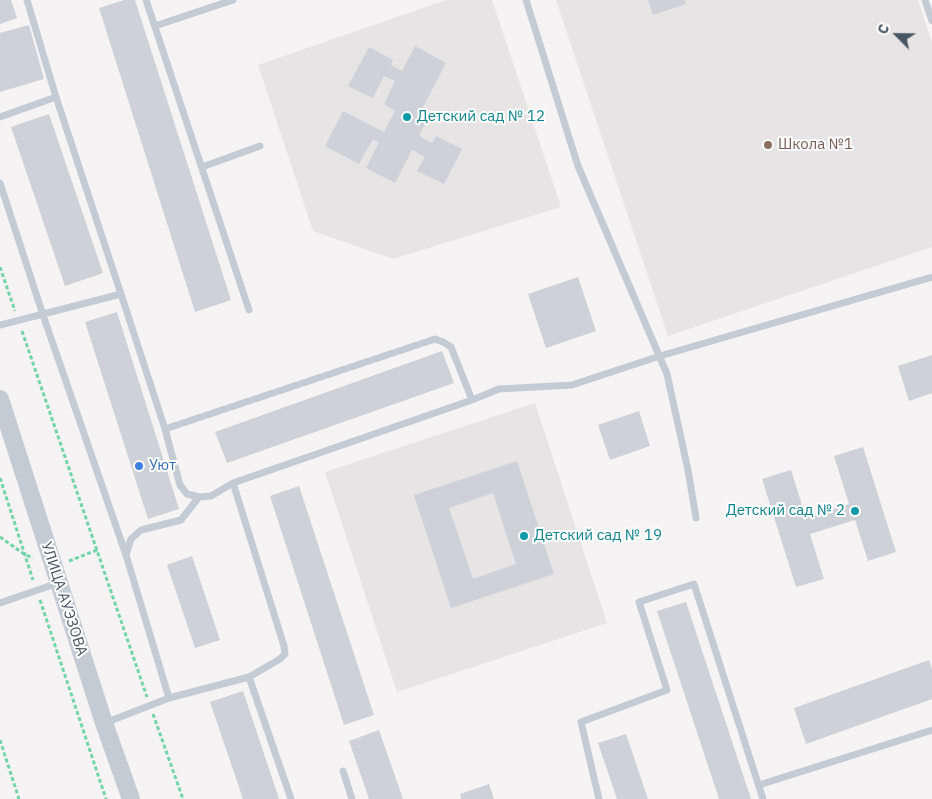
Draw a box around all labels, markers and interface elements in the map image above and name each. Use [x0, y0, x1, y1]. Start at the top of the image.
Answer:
north arrow [872, 10, 922, 60]
text: С [873, 21, 893, 37]
place label: Детский сад № 12 [417, 108, 545, 126]
marker: Детский сад № 12 [401, 111, 413, 123]
place label: Школа №1 [778, 136, 853, 154]
marker: Школа №1 [762, 139, 774, 151]
place label: Уют [149, 457, 176, 475]
marker: Уют [133, 460, 145, 472]
place label: Детский сад № 2 [726, 502, 845, 520]
marker: Детский сад № 2 [849, 505, 861, 517]
place label: Детский сад № 19 [534, 527, 662, 545]
marker: Детский сад № 19 [518, 530, 530, 542]
street label: УЛИЦА АУЭЗОВА [37, 540, 91, 658]

